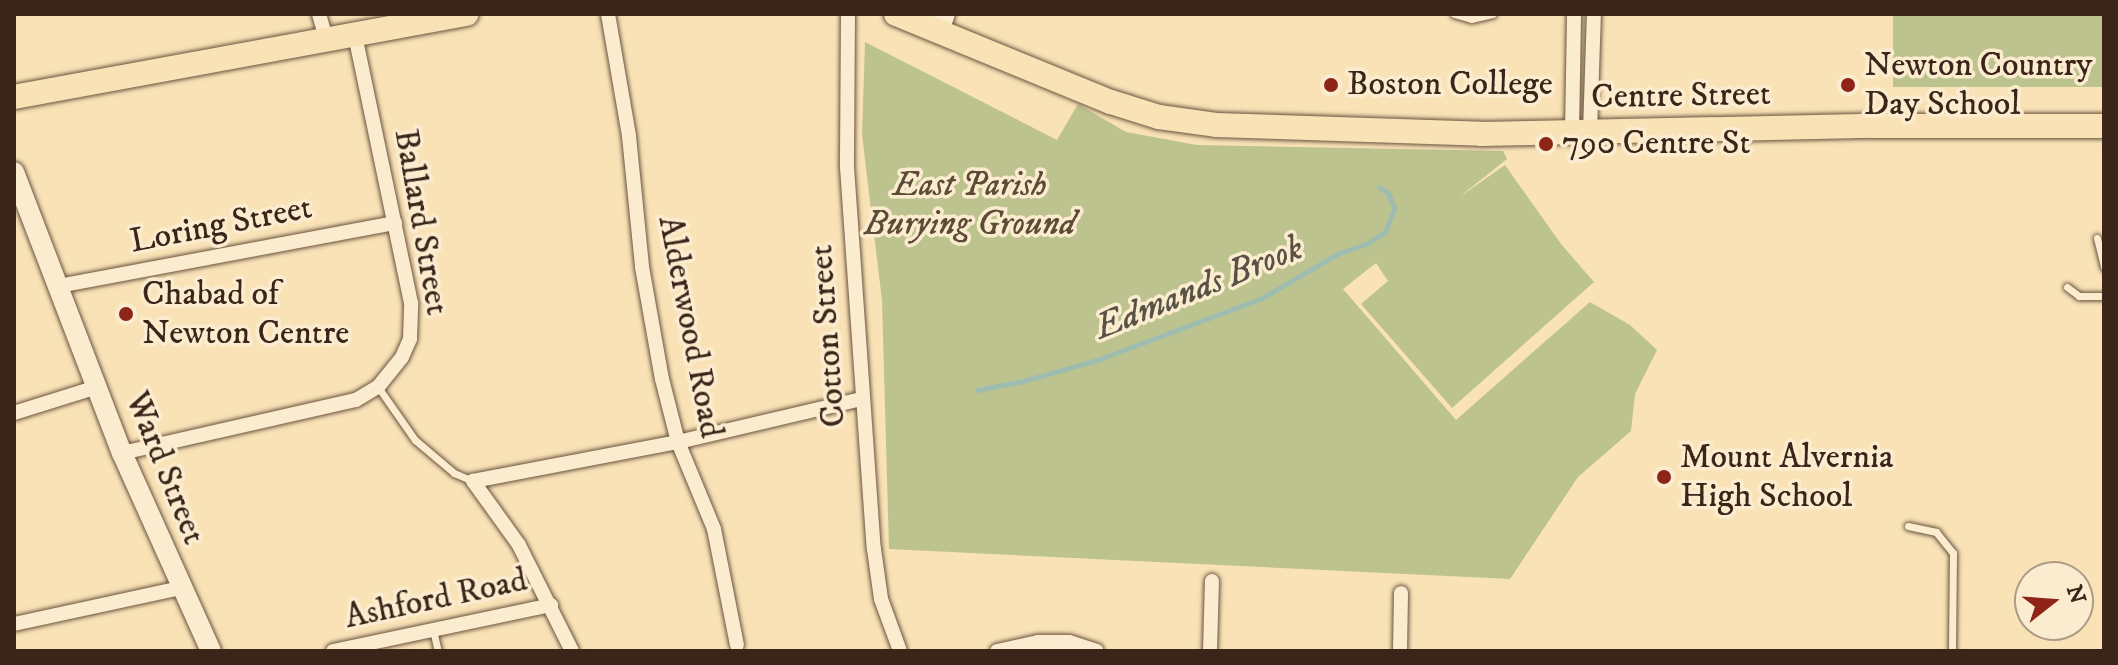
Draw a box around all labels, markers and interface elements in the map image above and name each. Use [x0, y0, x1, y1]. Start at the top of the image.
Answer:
place label: Newton Country Day School [1864, 45, 2092, 124]
place label: Boston College [1347, 65, 1553, 105]
street label: Centre Street [1591, 74, 1771, 118]
marker: Boston College [1322, 76, 1340, 94]
marker: Newton Country Day School [1839, 76, 1857, 94]
place label: 790 Centre St [1562, 124, 1750, 164]
street label: Ballard Street [385, 126, 457, 318]
marker: 790 Centre St [1537, 135, 1555, 153]
park label: East Parish Burying Ground [864, 165, 1076, 244]
street label: Loring Street [127, 187, 315, 263]
street label: Alderwood Road [648, 213, 732, 441]
water label: Edmands Brook [1089, 227, 1309, 349]
street label: Cotton Street [801, 243, 855, 429]
place label: Chabad of Newton Centre [142, 274, 349, 354]
marker: Chabad of Newton Centre [117, 305, 135, 323]
street label: Ward Street [116, 386, 214, 550]
place label: Mount Alvernia High School [1680, 437, 1893, 516]
marker: Mount Alvernia High School [1655, 468, 1673, 486]
street label: Ashford Road [341, 560, 531, 638]
north arrow [2014, 561, 2094, 641]
text: N [2060, 582, 2091, 607]

